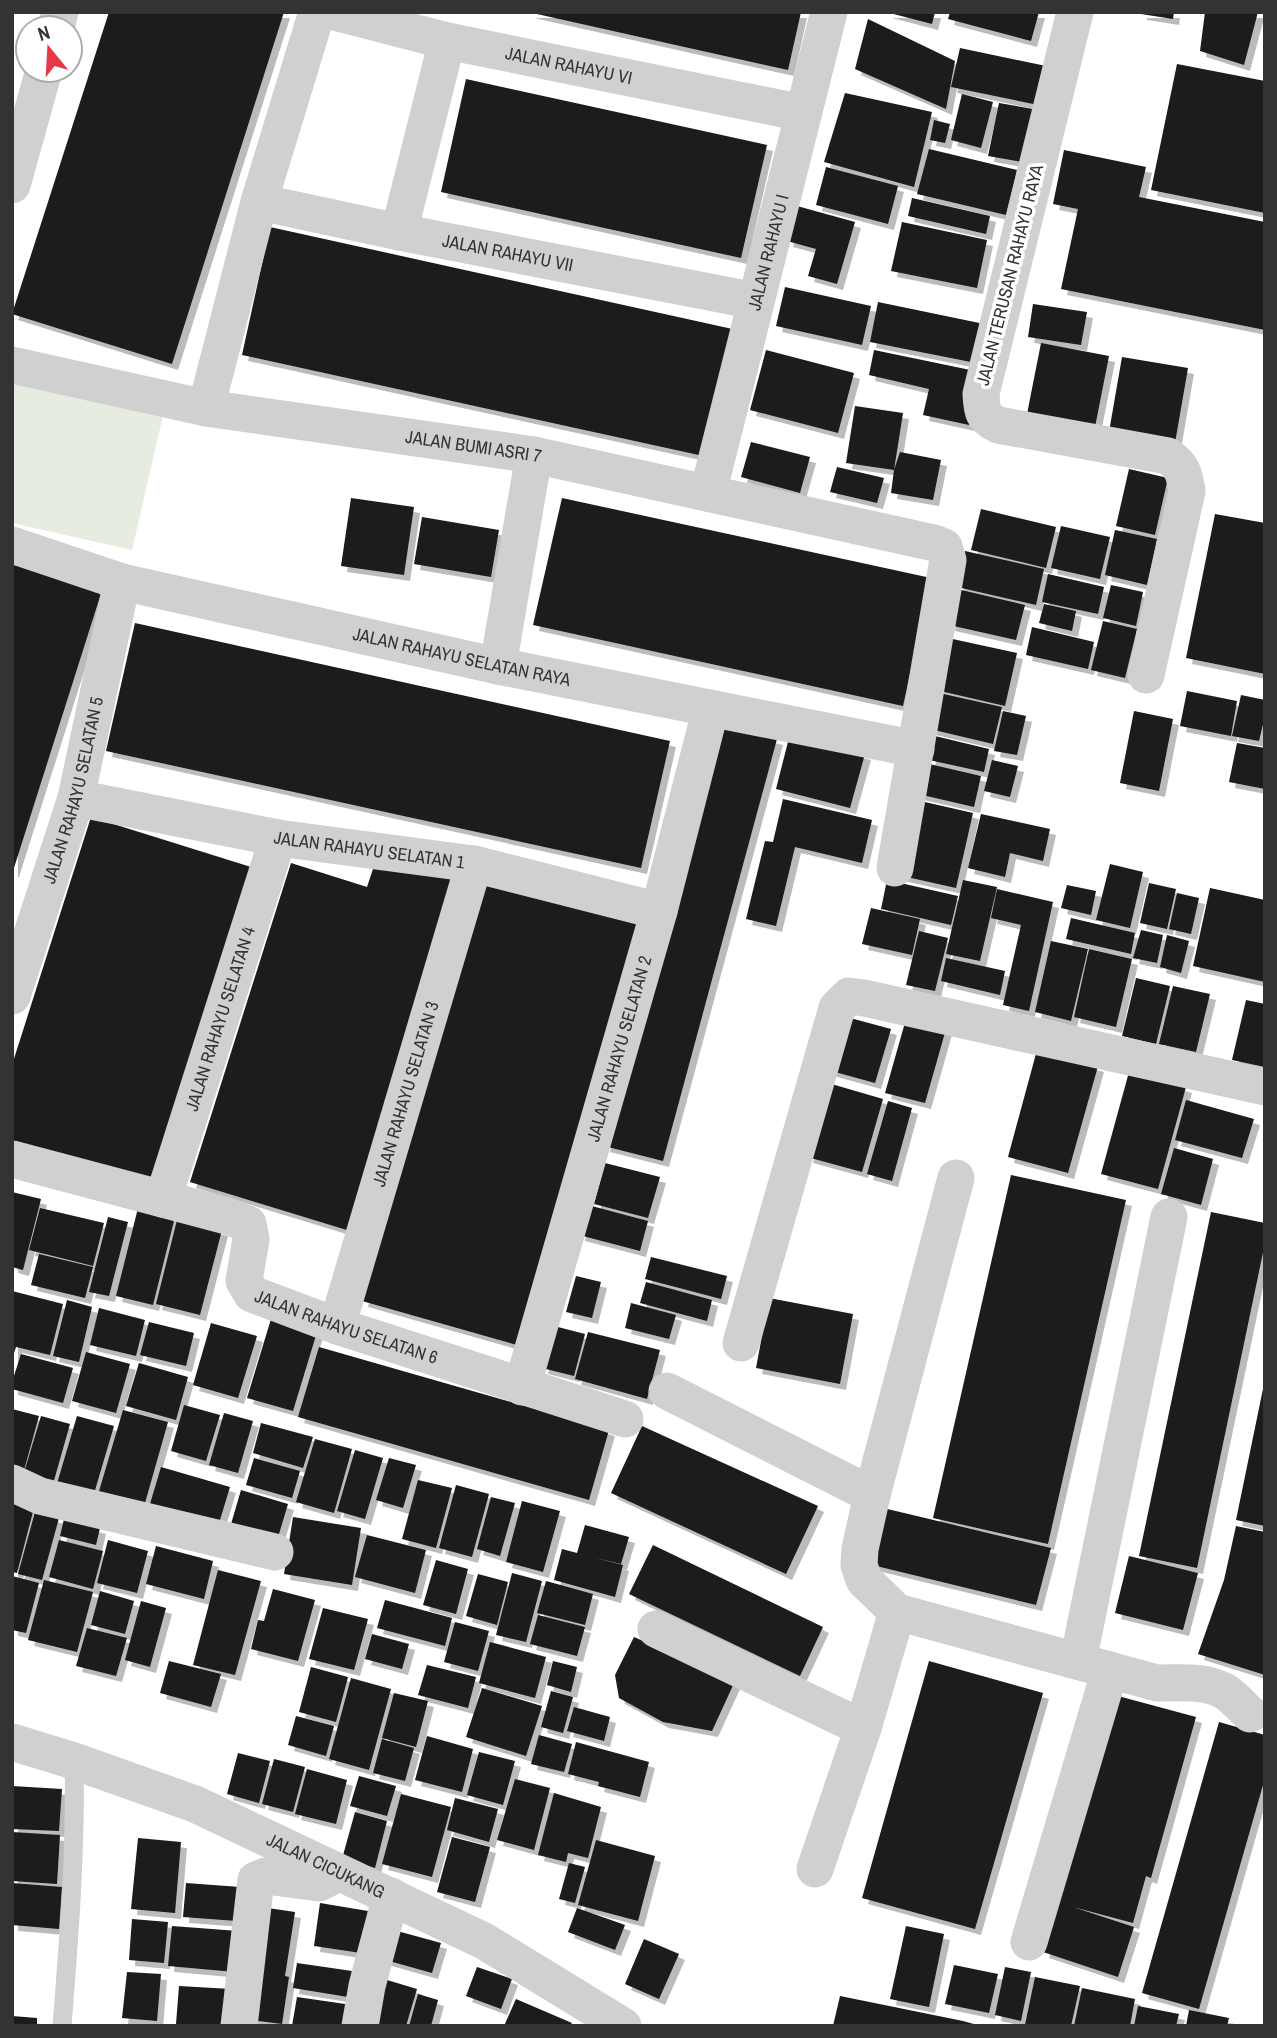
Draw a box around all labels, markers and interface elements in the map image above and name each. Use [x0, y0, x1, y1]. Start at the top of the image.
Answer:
north arrow [14, 14, 84, 84]
text: N [34, 19, 53, 47]
street label: JALAN RAHAYU VI [503, 40, 634, 90]
street label: JALAN TERUSAN RAHAYU RAYA [970, 162, 1049, 388]
street label: JALAN RAHAYU I [741, 192, 795, 313]
street label: JALAN RAHAYU VII [440, 228, 575, 277]
street label: JALAN BUMI ASRI 7 [404, 424, 544, 468]
street label: JALAN RAHAYU SELATAN RAYA [351, 621, 573, 692]
street label: JALAN RAHAYU SELATAN 5 [36, 695, 109, 887]
street label: JALAN RAHAYU SELATAN 1 [272, 824, 467, 875]
street label: JALAN RAHAYU SELATAN 4 [179, 923, 261, 1114]
street label: JALAN RAHAYU SELATAN 2 [580, 953, 657, 1144]
street label: JALAN RAHAYU SELATAN 3 [366, 998, 445, 1190]
street label: JALAN RAHAYU SELATAN 6 [251, 1283, 441, 1370]
street label: JALAN CICUKANG [263, 1827, 389, 1904]

